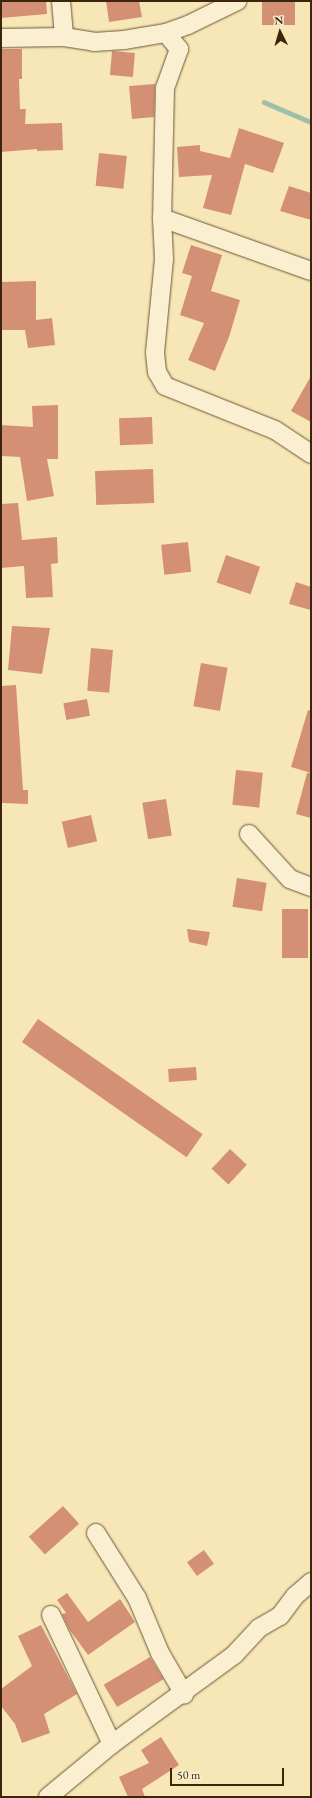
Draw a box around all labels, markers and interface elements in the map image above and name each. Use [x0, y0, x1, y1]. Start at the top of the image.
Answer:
north arrow [260, 12, 300, 52]
text: N [274, 13, 284, 27]
scale bar [172, 1760, 286, 1786]
text: 50 m [177, 1767, 200, 1783]

